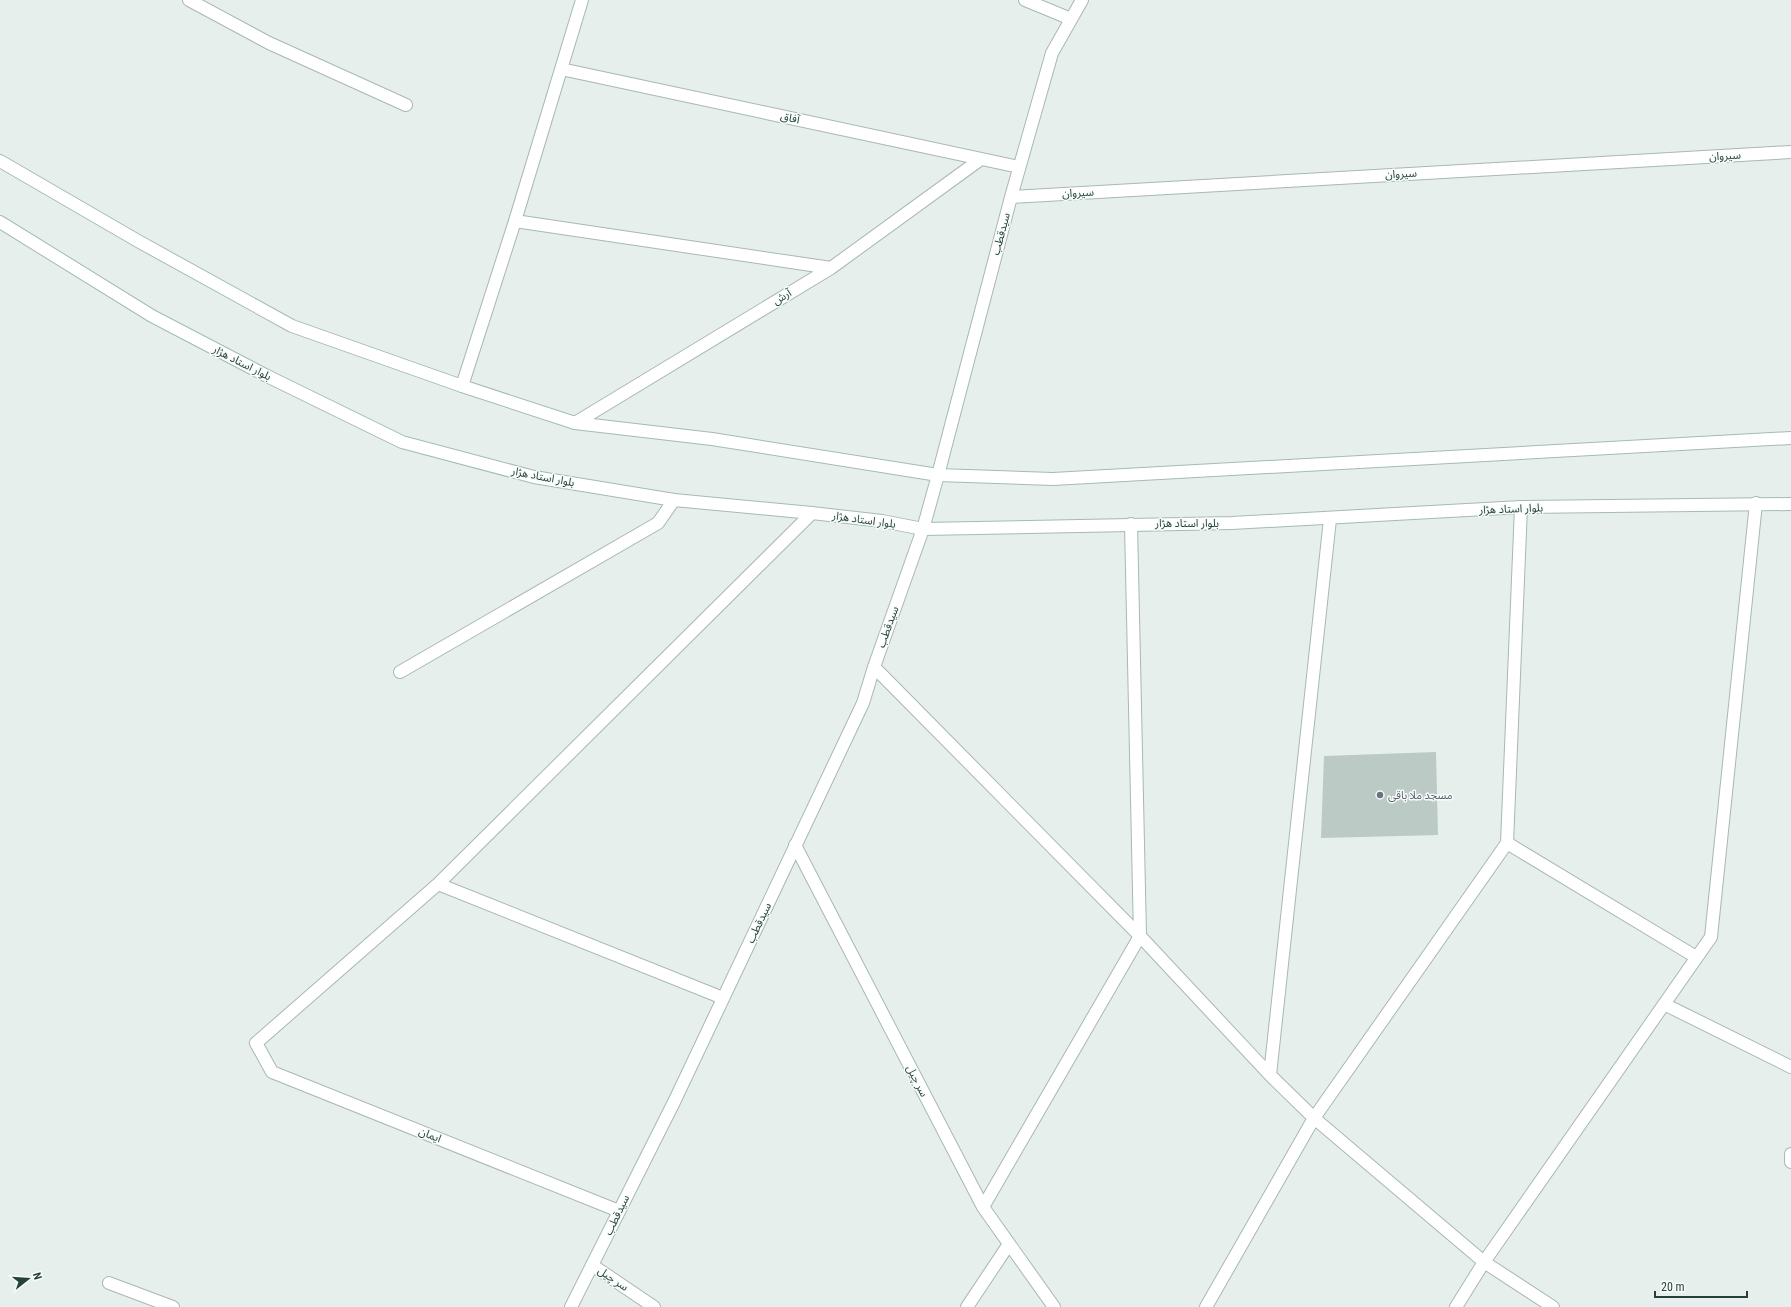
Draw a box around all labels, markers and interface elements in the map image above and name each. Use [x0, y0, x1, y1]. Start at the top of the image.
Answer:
street label: آفاق [779, 110, 802, 127]
street label: سیروان [1709, 149, 1742, 163]
street label: سیروان [1385, 167, 1418, 181]
street label: سیروان [1062, 186, 1095, 200]
street label: سیدقطب [989, 211, 1013, 257]
street label: آرش [770, 286, 794, 308]
street label: بلوار استاد هژار [210, 342, 273, 383]
street label: بلوار استاد هژار [509, 464, 576, 490]
street label: بلوار استاد هژار [1478, 501, 1543, 517]
street label: بلوار استاد هژار [830, 509, 897, 531]
street label: بلوار استاد هژار [1154, 517, 1219, 530]
street label: سیدقطب [874, 604, 902, 650]
place label: مسجد ملا باقی [1388, 789, 1453, 802]
marker: مسجد ملا باقی [1375, 790, 1385, 800]
street label: سیدقطب [744, 900, 774, 945]
street label: سر چیل [903, 1063, 931, 1100]
street label: ایمان [417, 1125, 443, 1145]
street label: سیدقطب [602, 1192, 633, 1237]
north arrow [8, 1259, 48, 1299]
street label: سر چیل [595, 1264, 631, 1295]
text: N [30, 1271, 44, 1282]
scale bar [1655, 1273, 1747, 1299]
text: 20 m [1661, 1280, 1685, 1294]

